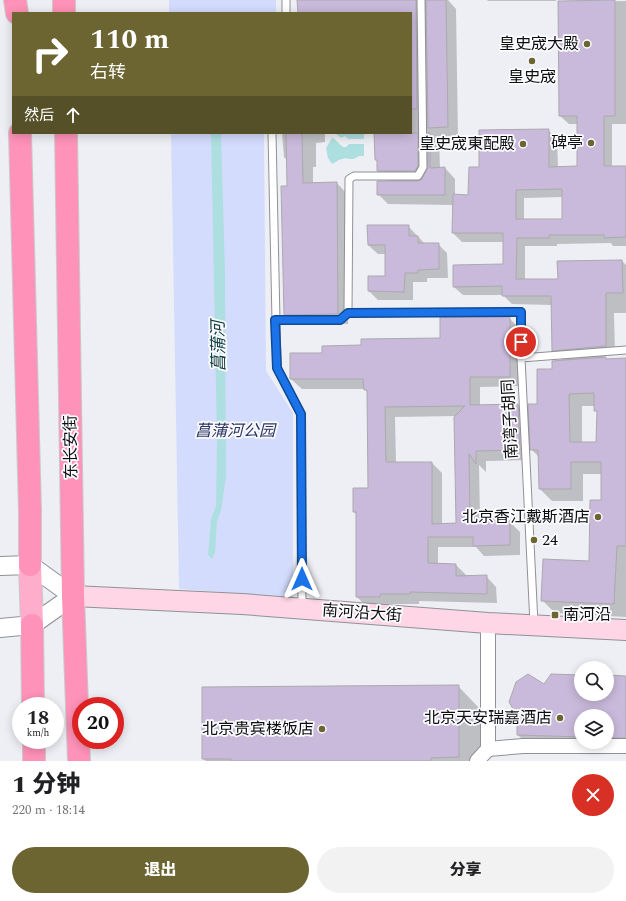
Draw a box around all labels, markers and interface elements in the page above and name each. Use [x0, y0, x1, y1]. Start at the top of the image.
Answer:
text: 110 m [90, 18, 169, 61]
icon: right [24, 28, 76, 80]
place label: 皇史宬大殿 [499, 32, 579, 56]
marker: 皇史宬大殿 [582, 39, 592, 49]
marker: 皇史宬 [527, 56, 537, 66]
text: 右转 [90, 59, 126, 86]
place label: 皇史宬 [508, 65, 556, 89]
text: 然后 [24, 104, 54, 127]
icon: ahead [62, 104, 84, 126]
place label: 碑亭 [551, 131, 583, 155]
place label: 皇史宬東配殿 [419, 132, 515, 156]
marker: 碑亭 [586, 138, 596, 148]
marker: 皇史宬東配殿 [518, 139, 528, 149]
water label: 菖蒲河 [206, 317, 232, 372]
pin [504, 325, 538, 359]
icon: arrive [510, 331, 532, 353]
street label: 南湾子胡同 [496, 378, 524, 460]
street label: 东长安街 [58, 415, 84, 479]
park label: 菖蒲河公园 [195, 419, 277, 443]
place label: 北京香江戴斯酒店 [462, 505, 590, 529]
marker: 北京香江戴斯酒店 [593, 512, 603, 522]
place label: 24 [542, 528, 558, 552]
marker: 24 [529, 535, 539, 545]
position arrow [281, 558, 323, 600]
street label: 南河沿大街 [321, 598, 403, 628]
place label: 南河沿 [563, 603, 611, 627]
marker: 南河沿 [550, 610, 560, 620]
map controls [574, 661, 614, 749]
button: search [574, 661, 614, 701]
speed limit sign: 20 [72, 697, 124, 749]
text: 18 [27, 703, 49, 733]
place label: 北京天安瑞嘉酒店 [424, 706, 552, 730]
button: layers [574, 709, 614, 749]
marker: 北京天安瑞嘉酒店 [555, 713, 565, 723]
place label: 北京贵宾楼饭店 [202, 717, 314, 741]
marker: 北京贵宾楼饭店 [317, 724, 327, 734]
text: km/h [27, 725, 49, 741]
text: 1 分钟 [12, 767, 80, 803]
button: close [572, 774, 614, 816]
text: 220 m · 18:14 [12, 800, 85, 820]
button: 退出 [12, 847, 309, 893]
button: 分享 [317, 847, 614, 893]

